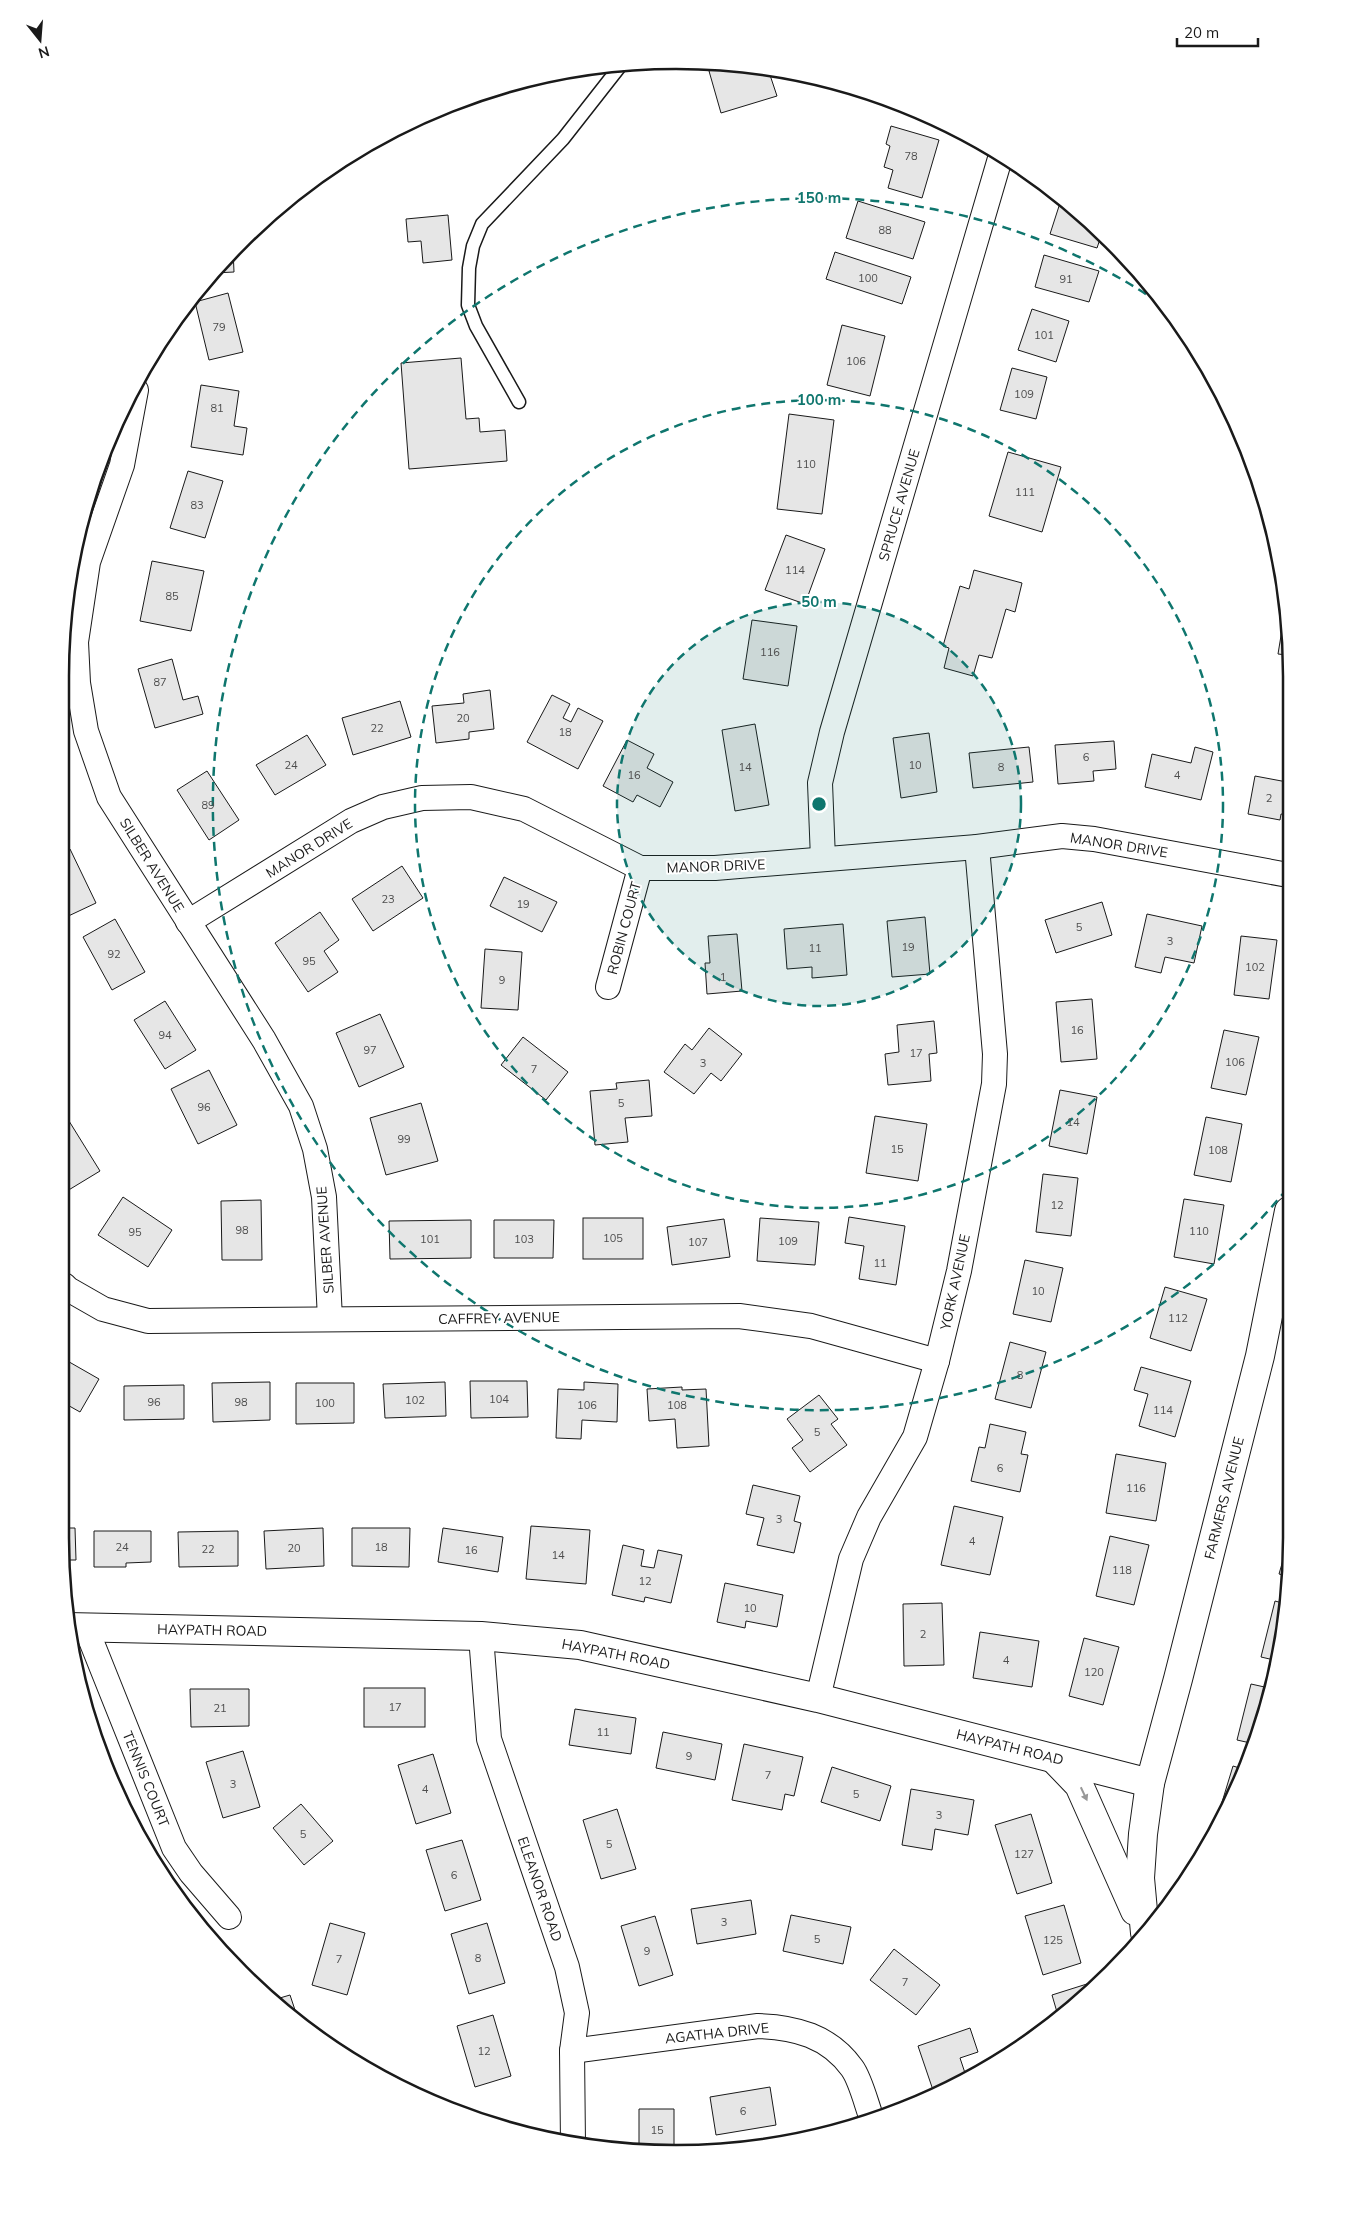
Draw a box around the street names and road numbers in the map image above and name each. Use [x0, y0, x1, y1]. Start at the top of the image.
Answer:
street label: SPRUCE AVENUE [874, 447, 924, 563]
street label: MANOR DRIVE [262, 814, 356, 882]
street label: SILBER AVENUE [116, 815, 188, 915]
street label: MANOR DRIVE [1069, 828, 1169, 862]
street label: MANOR DRIVE [666, 855, 766, 877]
street label: ROBIN COURT [603, 879, 645, 977]
street label: SILBER AVENUE [312, 1186, 338, 1294]
street label: YORK AVENUE [936, 1233, 974, 1332]
street label: CAFFREY AVENUE [438, 1308, 560, 1328]
street label: FARMERS AVENUE [1200, 1435, 1248, 1561]
street label: HAYPATH ROAD [157, 1620, 267, 1640]
street label: HAYPATH ROAD [560, 1635, 672, 1673]
street label: HAYPATH ROAD [954, 1725, 1066, 1769]
street label: TENNIS COURT [119, 1728, 174, 1830]
street label: ELEANOR ROAD [514, 1834, 566, 1944]
street label: AGATHA DRIVE [664, 2019, 770, 2047]

